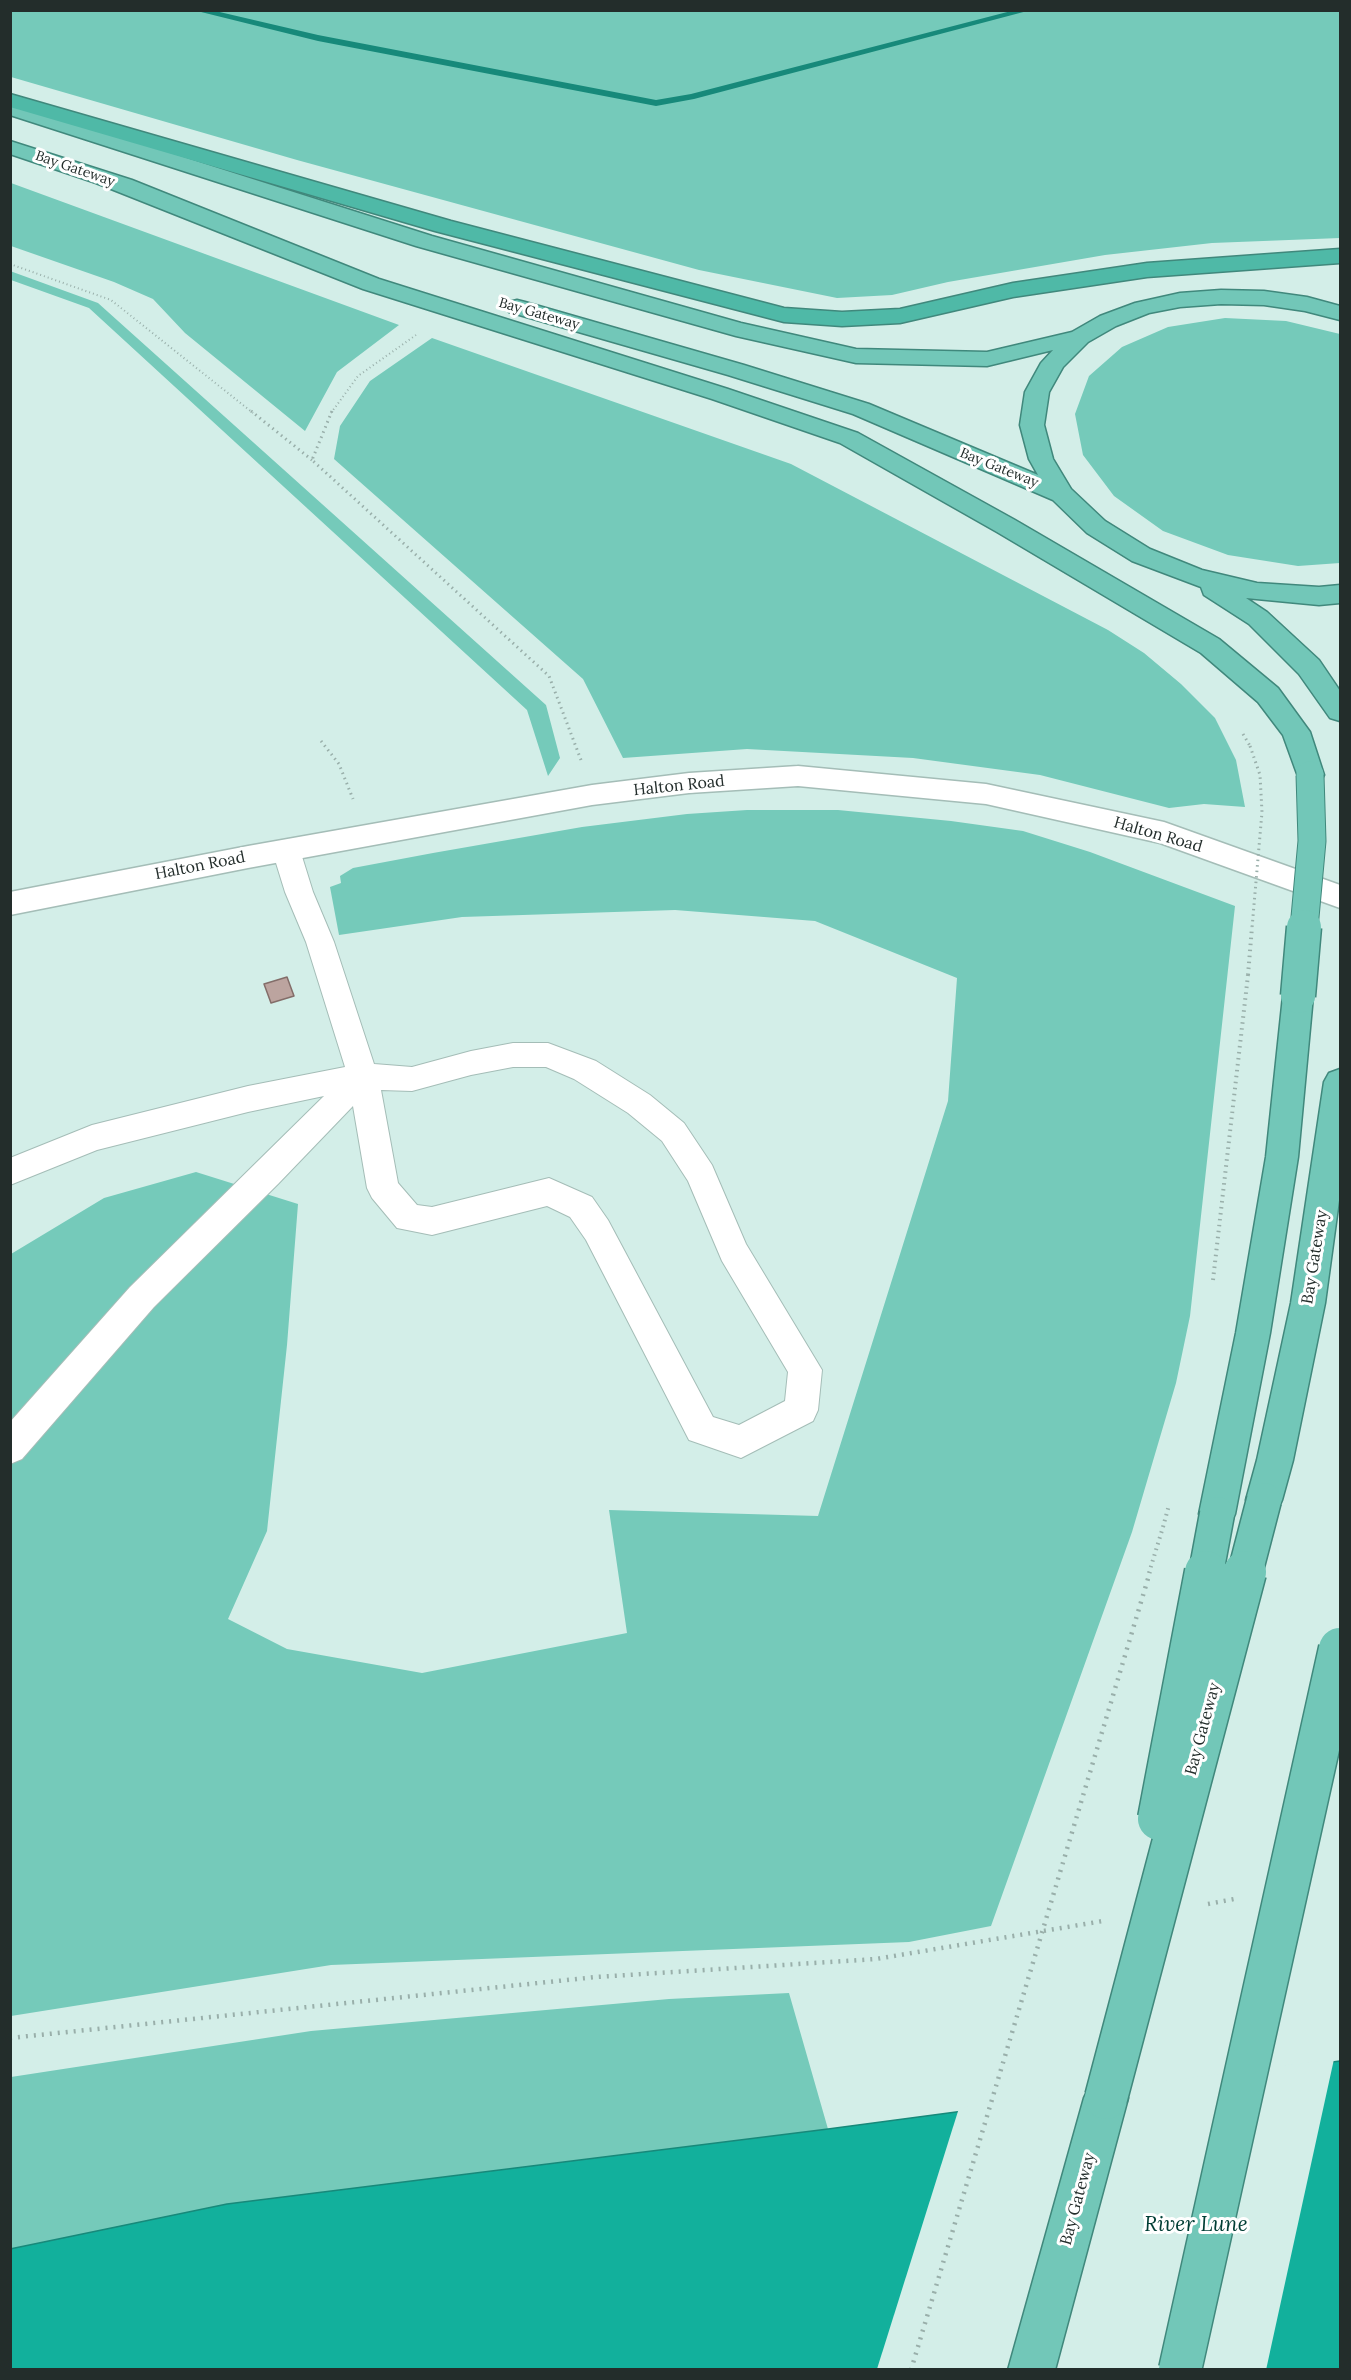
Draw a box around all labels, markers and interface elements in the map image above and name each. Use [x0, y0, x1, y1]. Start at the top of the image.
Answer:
street label: Bay Gateway [33, 148, 117, 190]
street label: Bay Gateway [497, 294, 581, 334]
street label: Bay Gateway [957, 445, 1041, 491]
street label: Halton Road [632, 772, 726, 800]
street label: Halton Road [1111, 813, 1205, 857]
street label: Halton Road [153, 848, 247, 884]
street label: Bay Gateway [1298, 1209, 1332, 1305]
street label: Bay Gateway [1181, 1681, 1225, 1777]
street label: Bay Gateway [1056, 2151, 1100, 2247]
water label: River Lune [1144, 2212, 1248, 2238]

